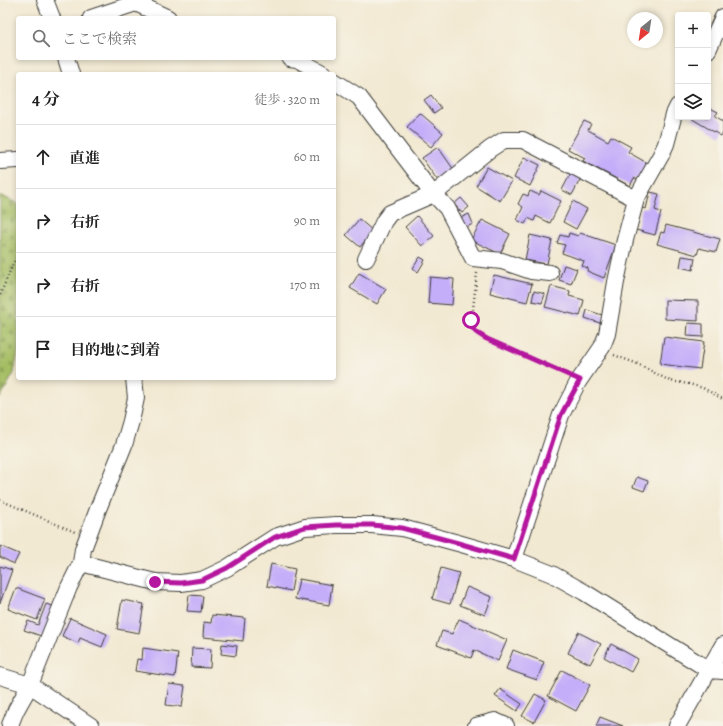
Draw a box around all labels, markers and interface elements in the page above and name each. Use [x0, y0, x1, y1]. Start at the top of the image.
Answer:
north arrow [627, 12, 663, 48]
map controls [675, 12, 711, 120]
button: + [675, 12, 711, 48]
search box [16, 16, 336, 60]
icon: search [30, 27, 52, 49]
text: ここで検索 [62, 29, 137, 49]
button: − [675, 48, 711, 84]
button: layers [675, 84, 711, 120]
text: 4 分 [32, 88, 60, 111]
text: 徒歩 · 320 m [254, 91, 320, 108]
icon: ahead [32, 146, 54, 168]
text: 直進 [70, 148, 100, 168]
text: 60 m [294, 148, 320, 165]
icon: right [32, 210, 54, 232]
text: 右折 [70, 212, 100, 232]
text: 90 m [294, 212, 320, 229]
icon: right [32, 274, 54, 296]
text: 右折 [70, 276, 100, 296]
text: 170 m [290, 276, 320, 293]
route start [462, 311, 480, 329]
icon: arrive [32, 338, 54, 360]
text: 目的地に到着 [70, 340, 160, 360]
route end [146, 573, 164, 591]

